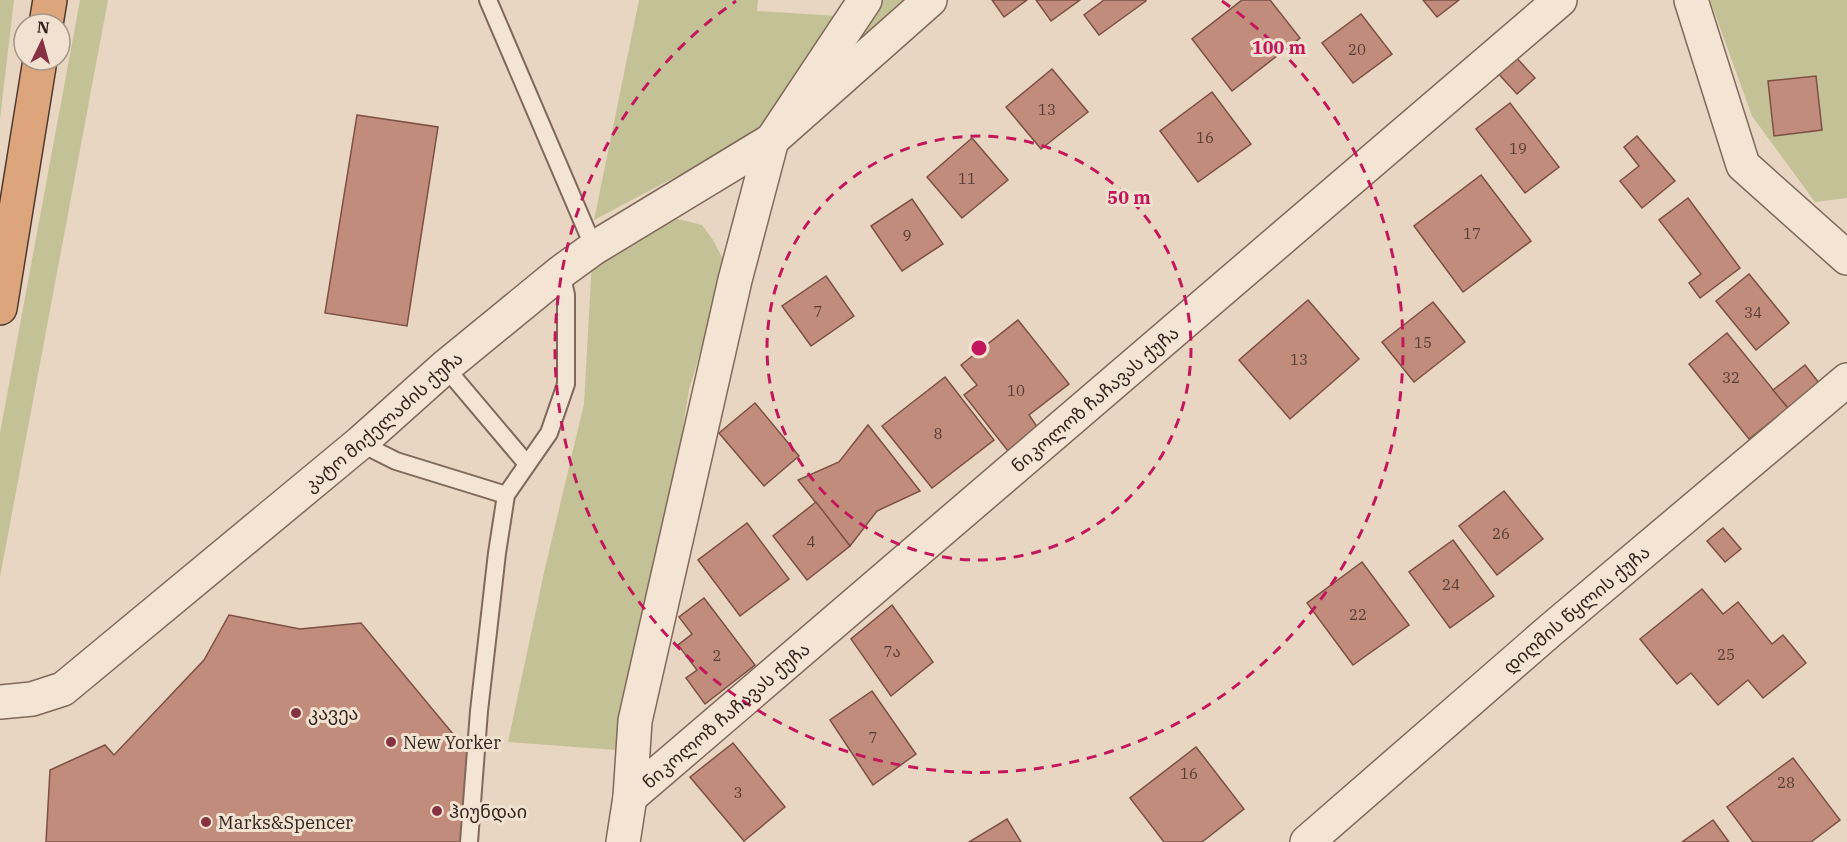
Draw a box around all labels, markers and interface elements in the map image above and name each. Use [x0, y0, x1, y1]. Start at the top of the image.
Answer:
north arrow [12, 12, 72, 72]
text: N [36, 17, 50, 38]
text: 100 m [1252, 36, 1307, 59]
house number: 20 [1348, 40, 1366, 59]
house number: 13 [1038, 100, 1056, 119]
house number: 16 [1196, 128, 1214, 147]
house number: 19 [1509, 139, 1527, 158]
house number: 11 [958, 169, 976, 188]
text: 50 m [1107, 186, 1151, 209]
house number: 17 [1463, 224, 1481, 243]
house number: 9 [902, 226, 912, 245]
house number: 7 [813, 302, 823, 321]
house number: 34 [1744, 303, 1762, 322]
street label: ნიკოლოზ ჩაჩავას ქუჩა [1006, 321, 1183, 477]
house number: 15 [1414, 333, 1432, 352]
centre of rings [969, 338, 989, 358]
street label: კატო მიქელაძის ქუჩა [299, 346, 467, 496]
house number: 13 [1290, 350, 1308, 369]
house number: 32 [1722, 368, 1740, 387]
house number: 10 [1007, 381, 1025, 400]
house number: 8 [933, 424, 943, 443]
house number: 26 [1492, 524, 1510, 543]
house number: 4 [806, 532, 816, 551]
street label: დიღმის წყლის ქუჩა [1498, 540, 1654, 678]
house number: 24 [1442, 575, 1460, 594]
house number: 22 [1349, 605, 1367, 624]
street label: ნიკოლოზ ჩაჩავას ქუჩა [637, 637, 814, 793]
house number: 7ა [883, 642, 901, 661]
house number: 25 [1717, 645, 1735, 664]
house number: 2 [712, 646, 722, 665]
place label: კავეა [308, 702, 358, 725]
marker: კავეა [289, 706, 303, 720]
house number: 7 [868, 728, 878, 747]
place label: New Yorker [403, 731, 501, 754]
marker: New Yorker [384, 735, 398, 749]
house number: 16 [1180, 764, 1198, 783]
house number: 28 [1777, 773, 1795, 792]
house number: 3 [733, 783, 743, 802]
place label: ჰიუნდაი [449, 800, 527, 823]
marker: ჰიუნდაი [430, 804, 444, 818]
place label: Marks&Spencer [218, 811, 353, 834]
marker: Marks&Spencer [199, 815, 213, 829]

